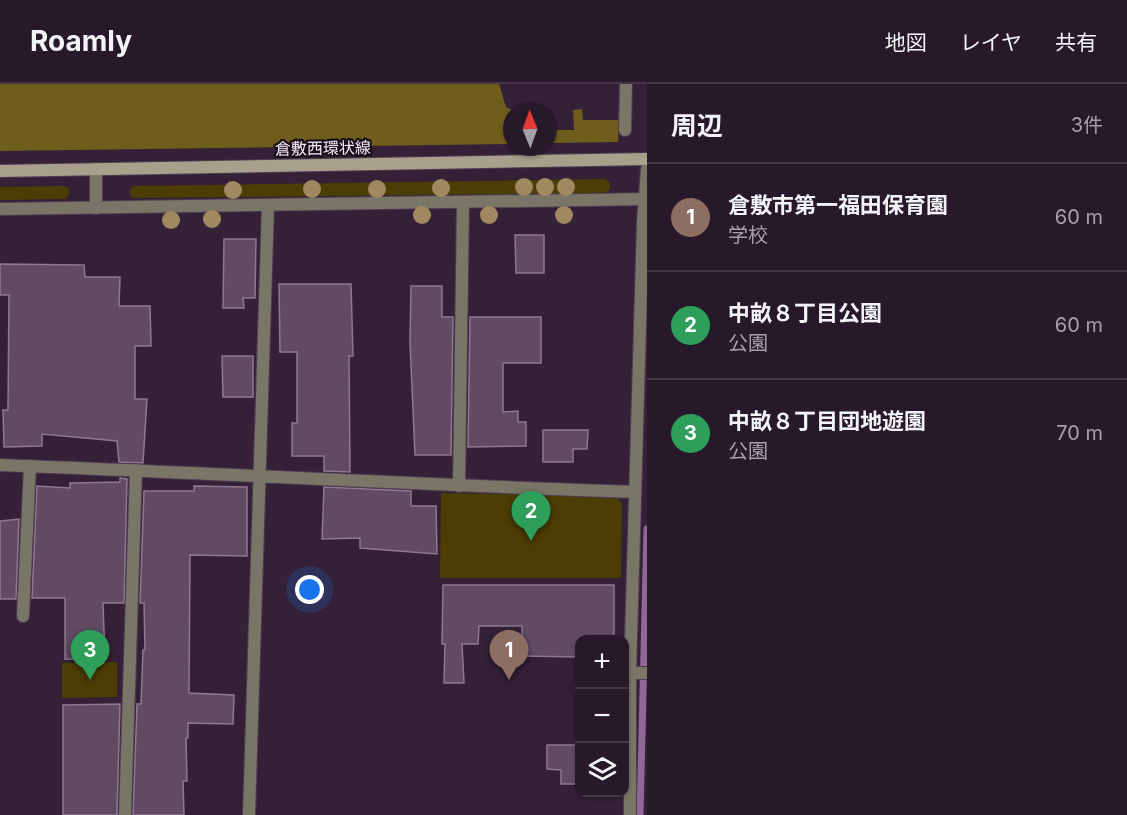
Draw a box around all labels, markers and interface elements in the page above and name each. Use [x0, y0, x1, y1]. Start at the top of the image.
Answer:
text: Roamly [30, 24, 132, 58]
text: 地図 [885, 30, 927, 55]
text: レイヤ [960, 30, 1022, 55]
text: 共有 [1055, 30, 1097, 55]
north arrow [503, 102, 557, 156]
text: 周辺 [671, 110, 723, 141]
text: 3件 [1071, 113, 1103, 137]
street label: 倉敷西環状線 [275, 137, 371, 159]
text: 倉敷市第一福田保育園 [728, 192, 948, 218]
text: 1 [686, 205, 695, 229]
text: 60 m [1055, 205, 1103, 229]
text: 学校 [728, 223, 768, 247]
text: 中畝８丁目公園 [728, 300, 882, 326]
text: 2 [684, 313, 697, 337]
text: 60 m [1055, 313, 1103, 337]
text: 公園 [728, 331, 768, 355]
text: 中畝８丁目団地遊園 [728, 408, 926, 434]
text: 3 [684, 421, 697, 445]
text: 70 m [1056, 421, 1103, 445]
text: 公園 [728, 439, 768, 463]
pin: 2 [512, 492, 550, 541]
your location [295, 575, 324, 604]
pin: 3 [70, 630, 110, 680]
pin: 1 [490, 630, 528, 680]
map controls [575, 635, 629, 797]
button: + [575, 635, 629, 689]
button: − [575, 689, 629, 743]
button: layers [575, 743, 629, 797]

